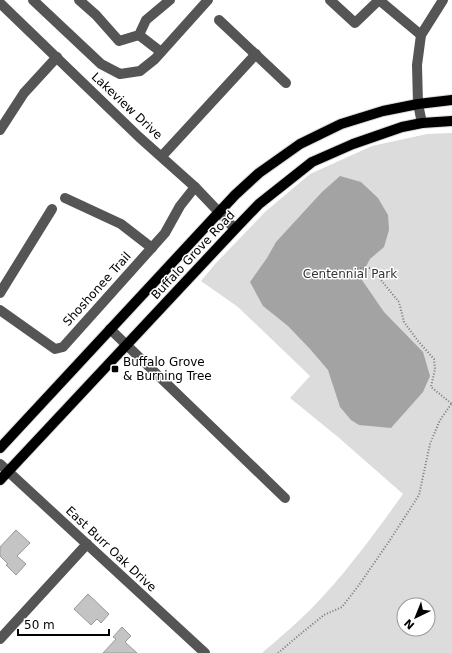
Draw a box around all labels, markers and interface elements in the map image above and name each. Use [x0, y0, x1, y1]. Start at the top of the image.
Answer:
street label: Lakeview Drive [89, 70, 165, 142]
street label: Buffalo Grove Road [148, 208, 238, 302]
street label: Shoshonee Trail [60, 249, 134, 329]
park label: Centennial Park [303, 267, 397, 281]
place label: Buffalo Grove & Burning Tree [123, 355, 212, 383]
marker: Buffalo Grove & Burning Tree [110, 364, 120, 374]
street label: East Burr Oak Drive [63, 503, 159, 595]
north arrow [396, 597, 436, 637]
scale bar [18, 611, 109, 637]
text: N [402, 616, 417, 632]
text: 50 m [24, 618, 55, 632]

